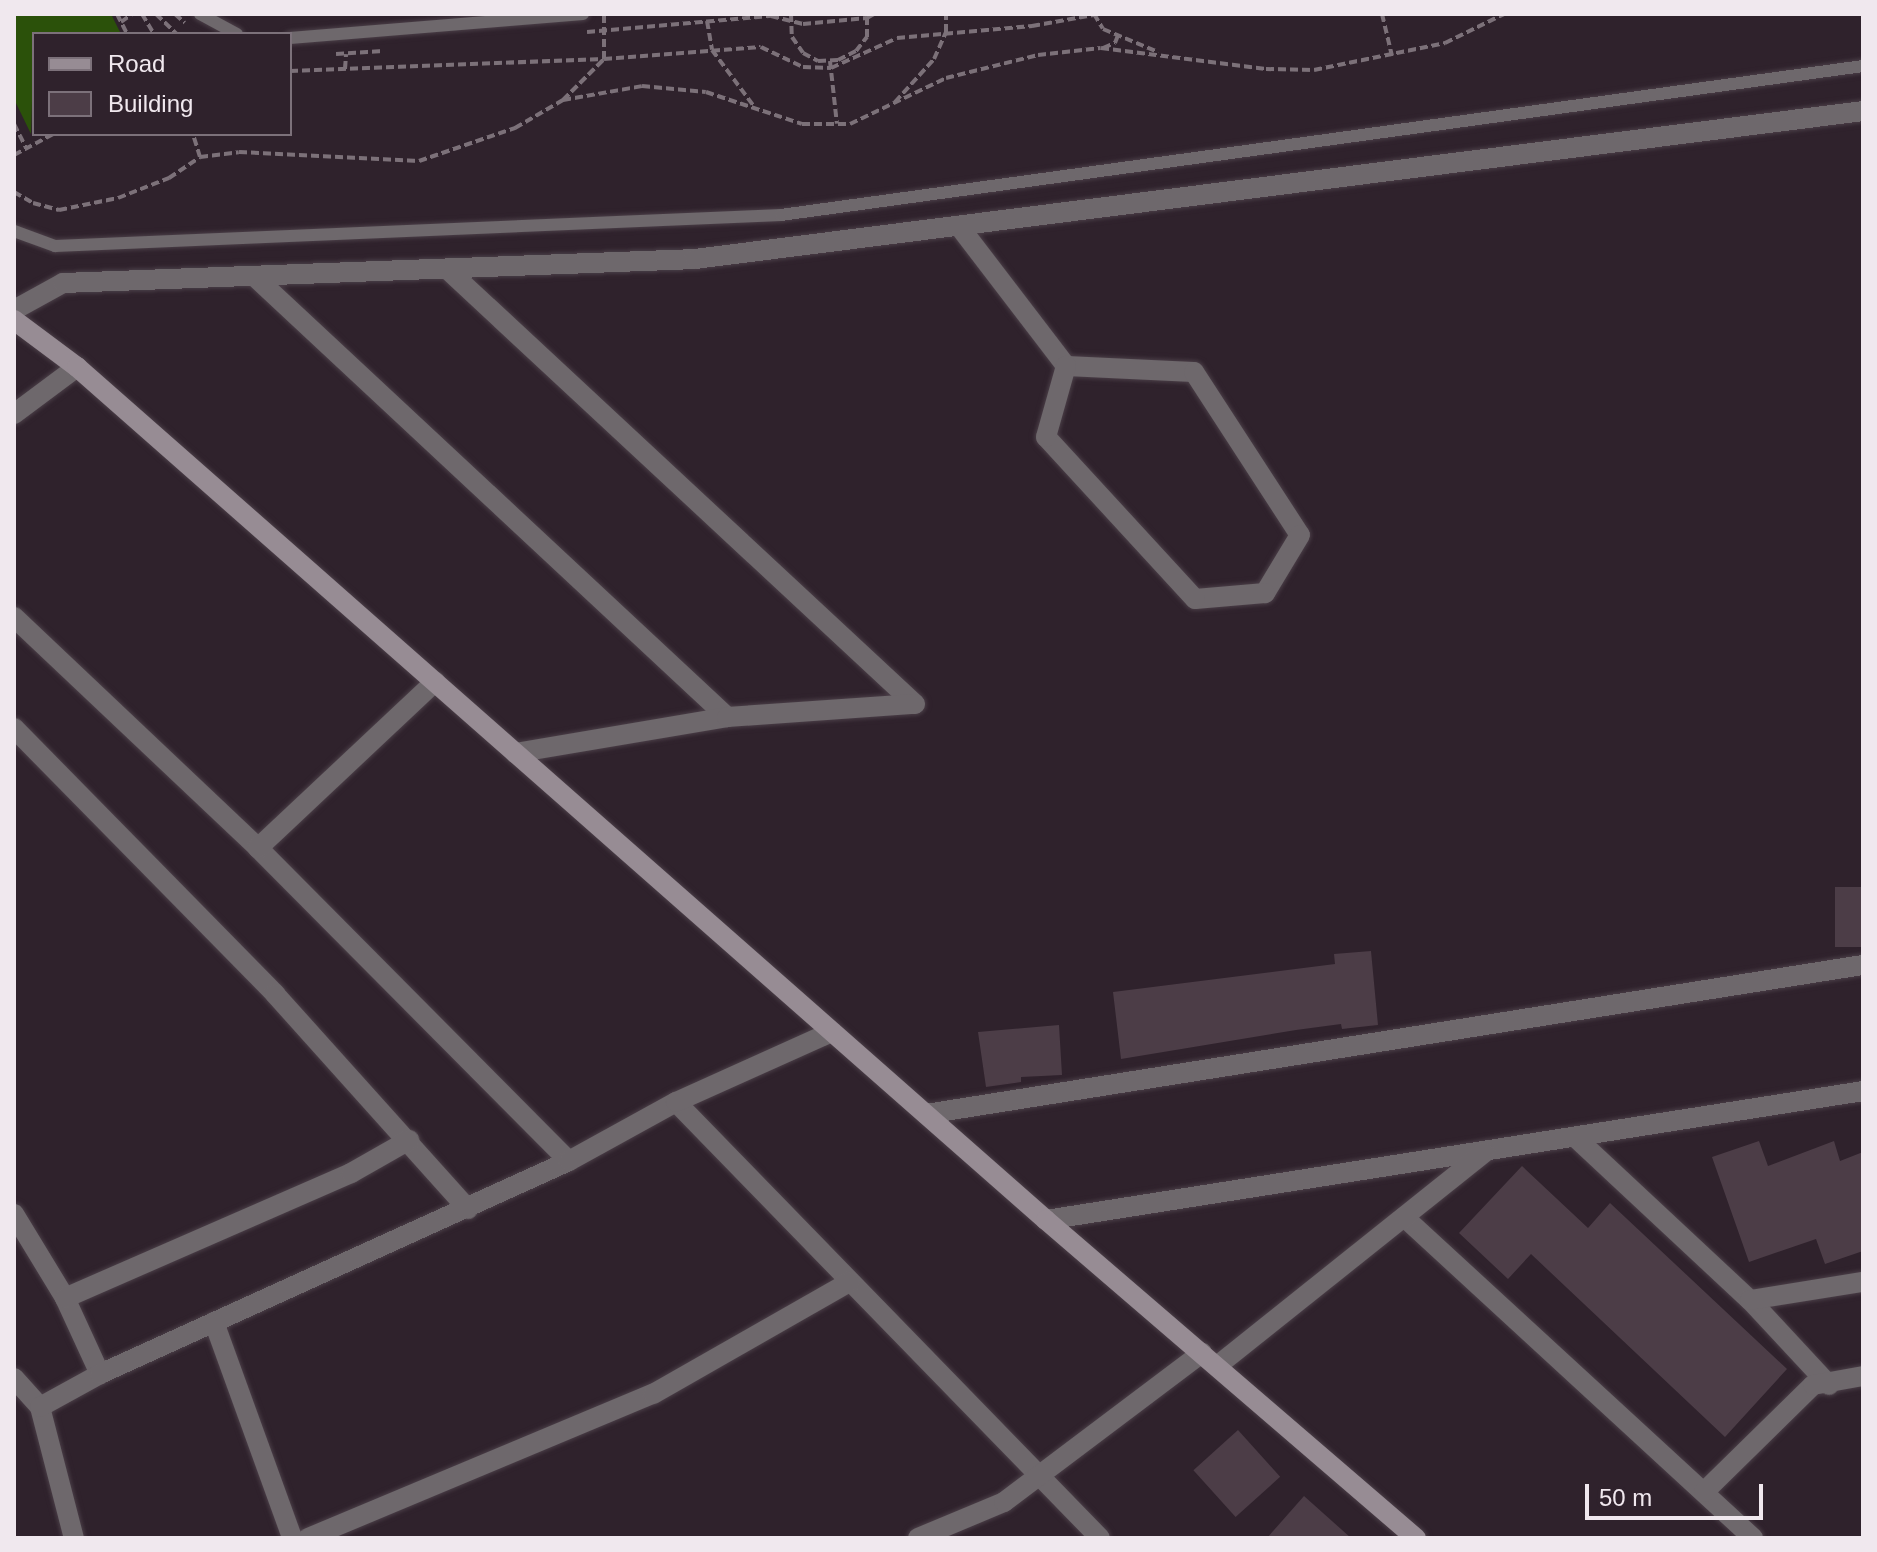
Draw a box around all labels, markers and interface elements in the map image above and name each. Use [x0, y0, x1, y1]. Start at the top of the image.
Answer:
legend [32, 32, 292, 136]
text: Road [108, 50, 165, 77]
text: Building [108, 90, 193, 117]
scale bar [1589, 1468, 1767, 1518]
text: 50 m [1599, 1484, 1652, 1511]

